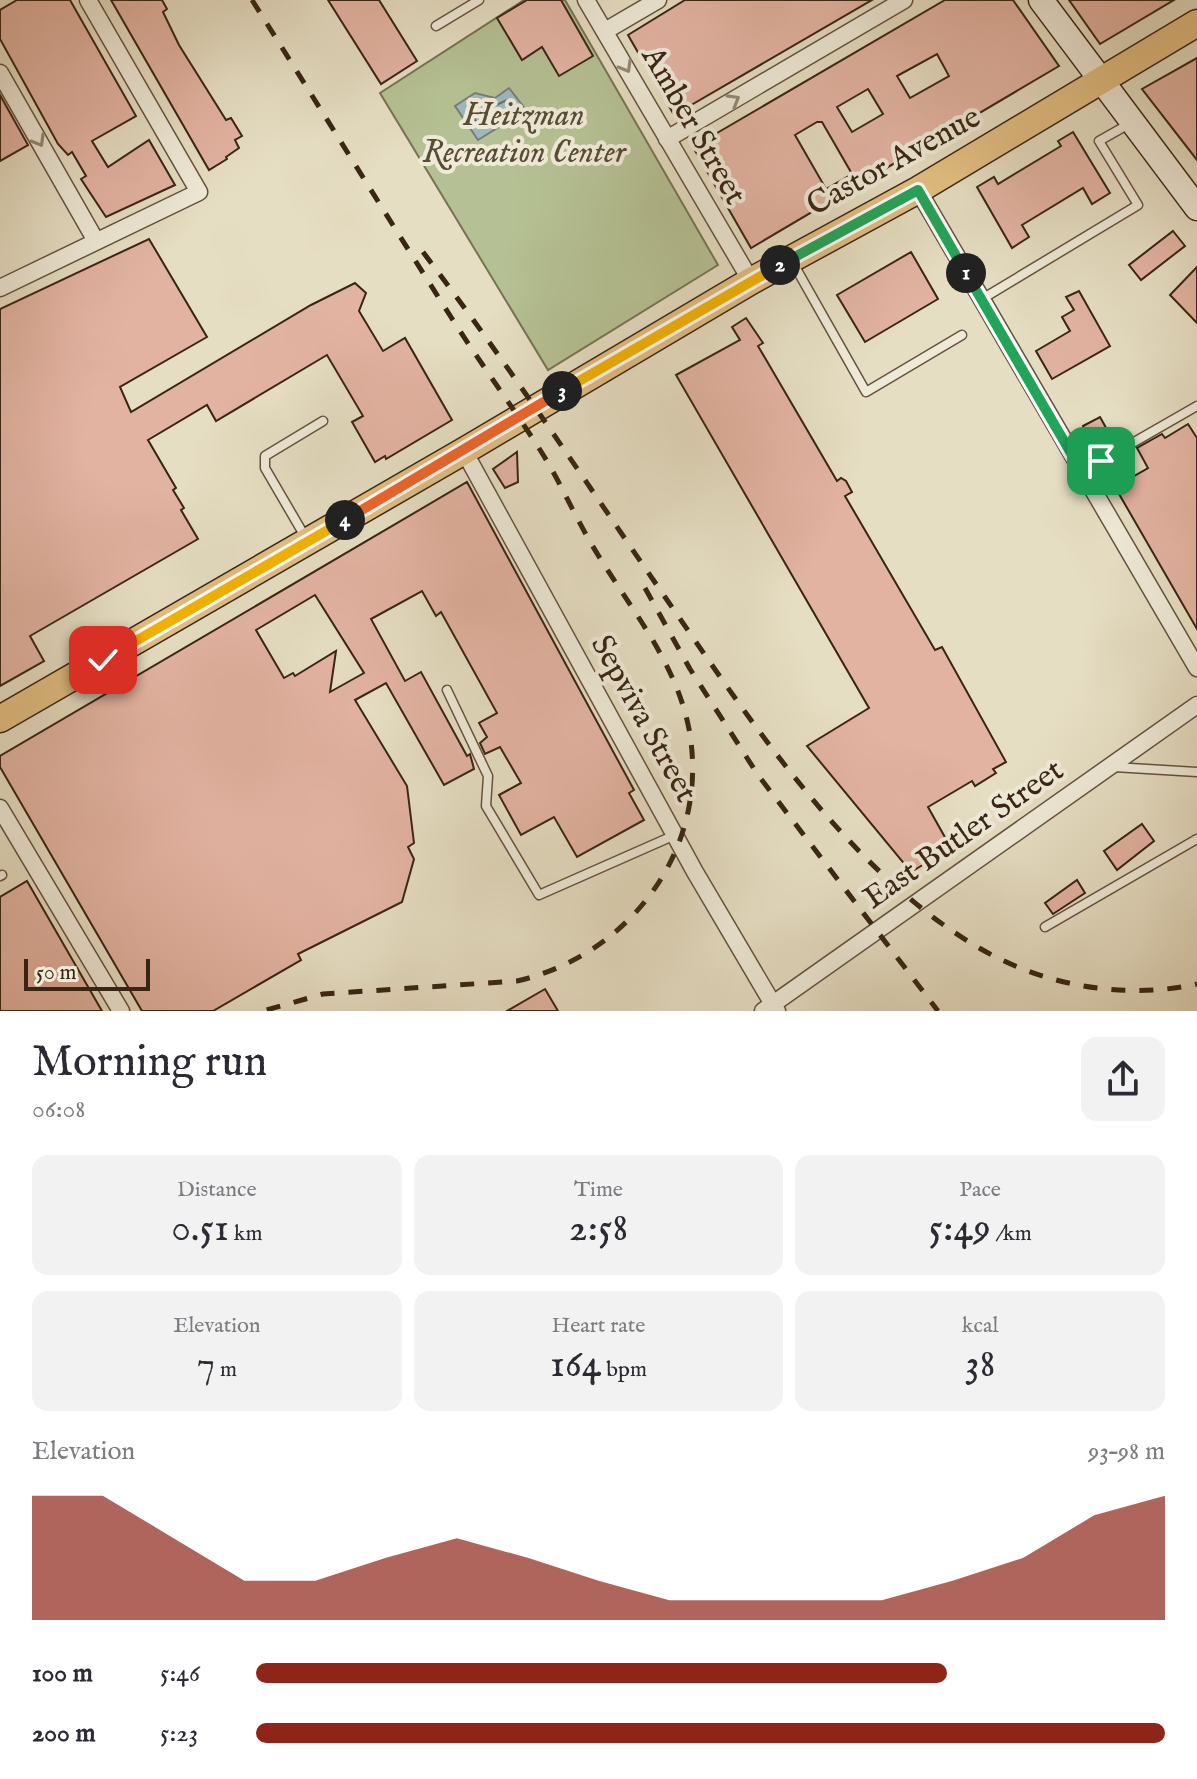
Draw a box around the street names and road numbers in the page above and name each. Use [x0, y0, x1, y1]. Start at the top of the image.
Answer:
street label: Amber Street [631, 39, 755, 213]
street label: Castor Avenue [800, 97, 988, 227]
street label: Sepviva Street [580, 628, 706, 810]
street label: East Butler Street [856, 751, 1072, 919]

